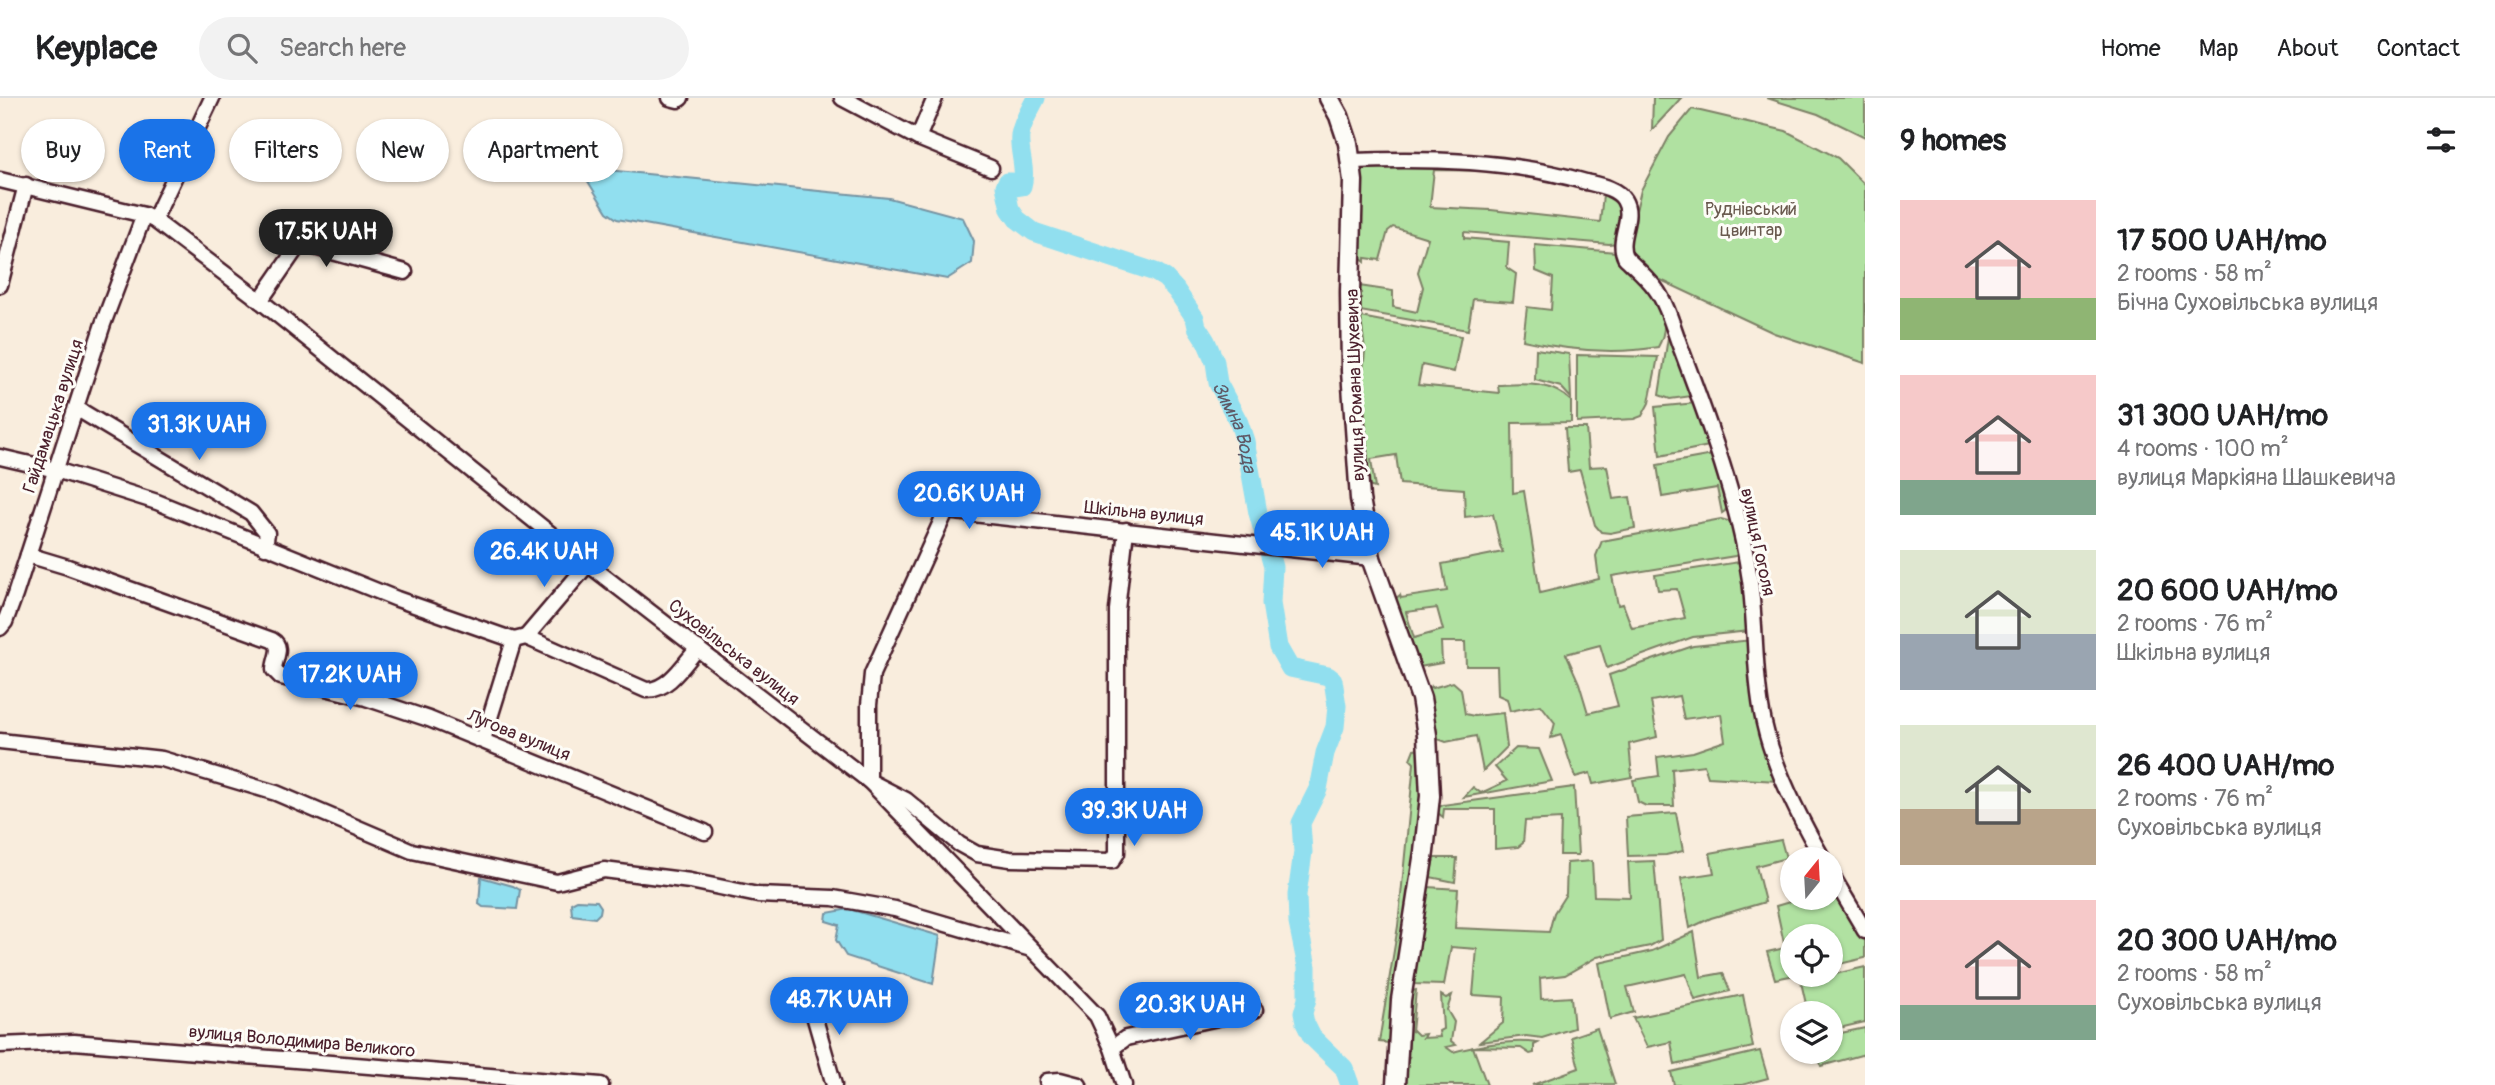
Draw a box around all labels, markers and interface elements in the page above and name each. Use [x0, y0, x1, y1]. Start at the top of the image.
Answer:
search box [199, 17, 689, 80]
text: Keyplace [35, 28, 157, 69]
icon: search [223, 29, 261, 67]
text: Search here [279, 32, 406, 64]
text: Home [2100, 34, 2161, 63]
text: Map [2199, 34, 2239, 63]
text: About [2277, 34, 2339, 63]
text: Contact [2377, 34, 2460, 63]
chip: Buy [21, 119, 105, 182]
chip: Rent [119, 119, 215, 182]
chip: Filters [229, 119, 342, 182]
chip: New [356, 119, 449, 182]
chip: Apartment [463, 119, 623, 182]
icon: filters [2422, 121, 2460, 159]
text: 9 homes [1900, 122, 2006, 159]
park label: Руднівський цвинтар [1705, 198, 1797, 242]
pin: 17.5K UAH [246, 209, 406, 269]
text: 17.5K UAH [275, 217, 377, 246]
text: 17 500 UAH/mo [2117, 222, 2327, 259]
icon: home [1956, 228, 2040, 312]
text: 2 rooms · 58 m² [2117, 259, 2272, 288]
street label: вулиця Романа Шухевича [1341, 288, 1370, 482]
text: Бічна Суховільська вулиця [2117, 288, 2378, 317]
street label: Гайдамацька вулиця [18, 337, 89, 496]
water label: Зимна Вода [1206, 378, 1262, 476]
text: 31 300 UAH/mo [2117, 397, 2328, 434]
pin: 31.3K UAH [119, 402, 279, 462]
icon: home [1956, 403, 2040, 487]
text: 31.3K UAH [147, 410, 251, 439]
text: 4 rooms · 100 m² [2117, 434, 2289, 463]
text: вулиця Маркіяна Шашкевича [2117, 463, 2396, 492]
pin: 20.6K UAH [889, 472, 1049, 531]
text: 20.6K UAH [914, 479, 1024, 508]
street label: вулиця Гоголя [1735, 486, 1780, 598]
street label: Шкільна вулиця [1083, 496, 1205, 531]
pin: 45.1K UAH [1242, 510, 1402, 570]
text: 45.1K UAH [1270, 518, 1374, 547]
pin: 26.4K UAH [464, 530, 624, 589]
text: 26.4K UAH [490, 537, 598, 566]
text: 20 600 UAH/mo [2117, 572, 2338, 609]
icon: home [1956, 578, 2040, 662]
street label: Суховільська вулиця [664, 594, 804, 711]
text: 2 rooms · 76 m² [2117, 609, 2273, 638]
text: Шкільна вулиця [2117, 638, 2270, 667]
pin: 17.2K UAH [270, 652, 430, 712]
text: 17.2K UAH [299, 660, 401, 689]
street label: Лугова вулиця [463, 704, 574, 767]
text: 26 400 UAH/mo [2117, 747, 2334, 784]
icon: home [1956, 753, 2040, 837]
text: 2 rooms · 76 m² [2117, 784, 2273, 813]
pin: 39.3K UAH [1054, 788, 1214, 848]
text: 39.3K UAH [1081, 796, 1187, 825]
text: Суховільська вулиця [2117, 813, 2321, 842]
north arrow [1780, 847, 1843, 910]
map controls [1780, 847, 1843, 1064]
text: 20 300 UAH/mo [2117, 922, 2337, 959]
button: locate [1780, 924, 1843, 987]
icon: home [1956, 928, 2040, 1012]
text: 2 rooms · 58 m² [2117, 959, 2272, 988]
pin: 48.7K UAH [759, 978, 919, 1037]
pin: 20.3K UAH [1110, 982, 1270, 1042]
text: 48.7K UAH [786, 985, 892, 1014]
text: Суховільська вулиця [2117, 988, 2321, 1017]
text: 20.3K UAH [1135, 990, 1245, 1019]
button: layers [1780, 1001, 1843, 1064]
street label: вулиця Володимира Великого [188, 1020, 417, 1063]

